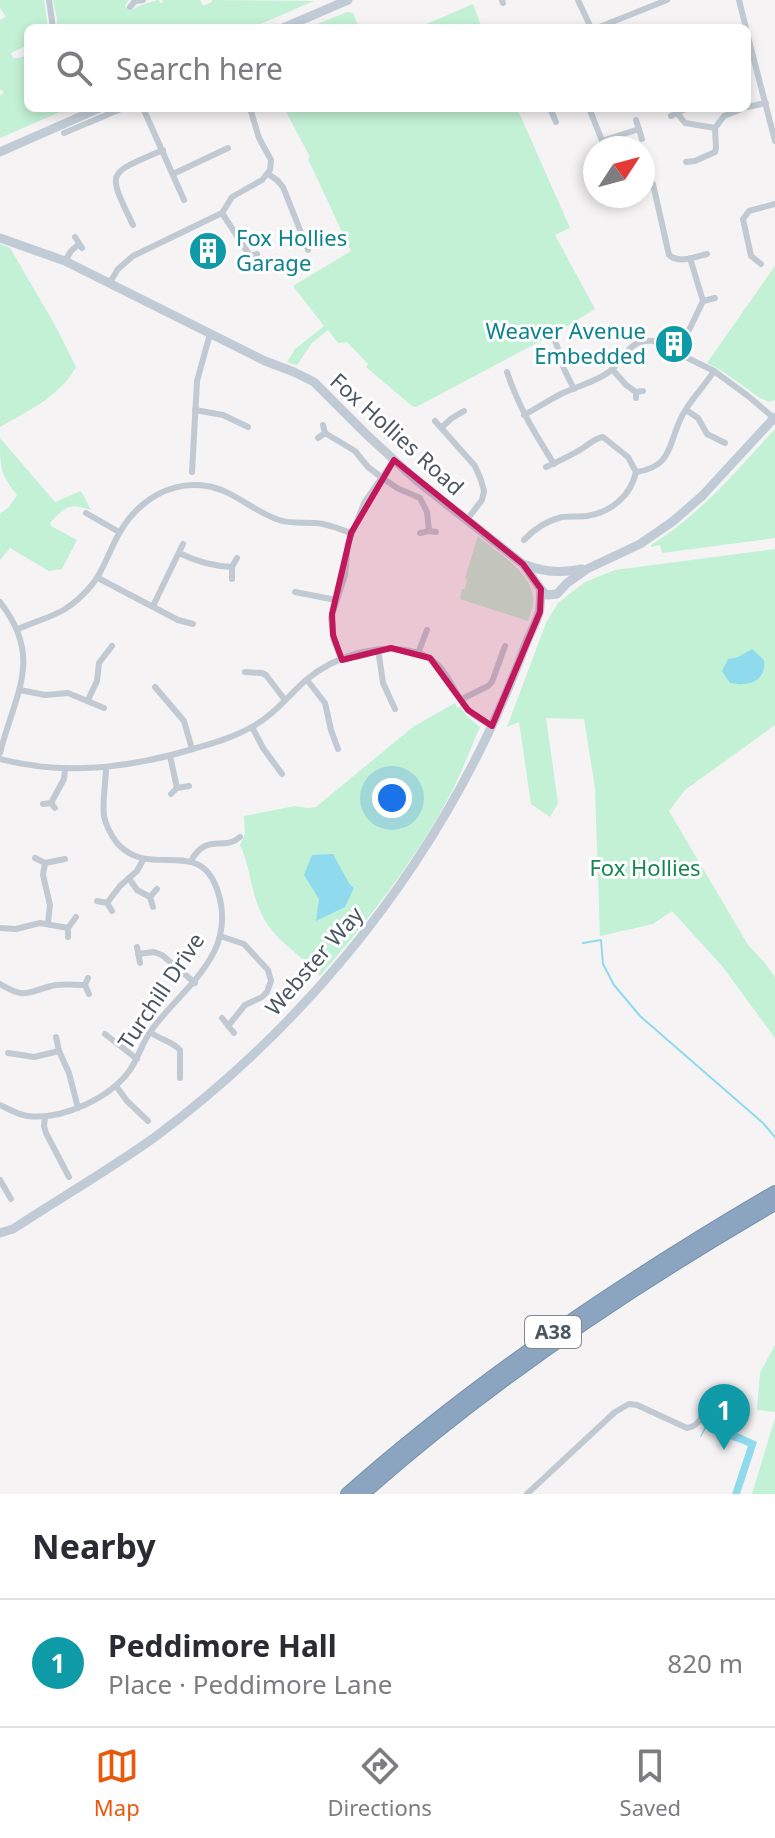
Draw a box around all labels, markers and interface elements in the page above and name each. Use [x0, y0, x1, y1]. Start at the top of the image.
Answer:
search box [24, 24, 751, 112]
icon: search [52, 46, 96, 90]
text: Search here [116, 48, 283, 89]
north arrow [583, 136, 655, 208]
place label: Fox Hollies Garage [236, 222, 347, 277]
building icon: Fox Hollies Garage [187, 230, 229, 272]
place label: Weaver Avenue Embedded [486, 315, 646, 370]
building icon: Weaver Avenue Embedded [653, 323, 695, 365]
street label: Fox Hollies Road [325, 365, 471, 501]
your location [372, 778, 412, 818]
park label: Fox Hollies [589, 852, 701, 882]
street label: Webster Way [258, 899, 369, 1021]
street label: Turchill Drive [110, 926, 210, 1055]
road number: A38 [525, 1316, 581, 1348]
pin: 1 [698, 1384, 750, 1450]
text: Nearby [32, 1523, 156, 1569]
text: Peddimore Hall [108, 1625, 337, 1666]
text: 1 [51, 1645, 65, 1681]
text: 820 m [667, 1645, 743, 1681]
text: Place · Peddimore Lane [108, 1666, 392, 1702]
tab: Map [94, 1744, 140, 1822]
tab: Directions [327, 1744, 432, 1822]
tab: Saved [620, 1744, 681, 1822]

